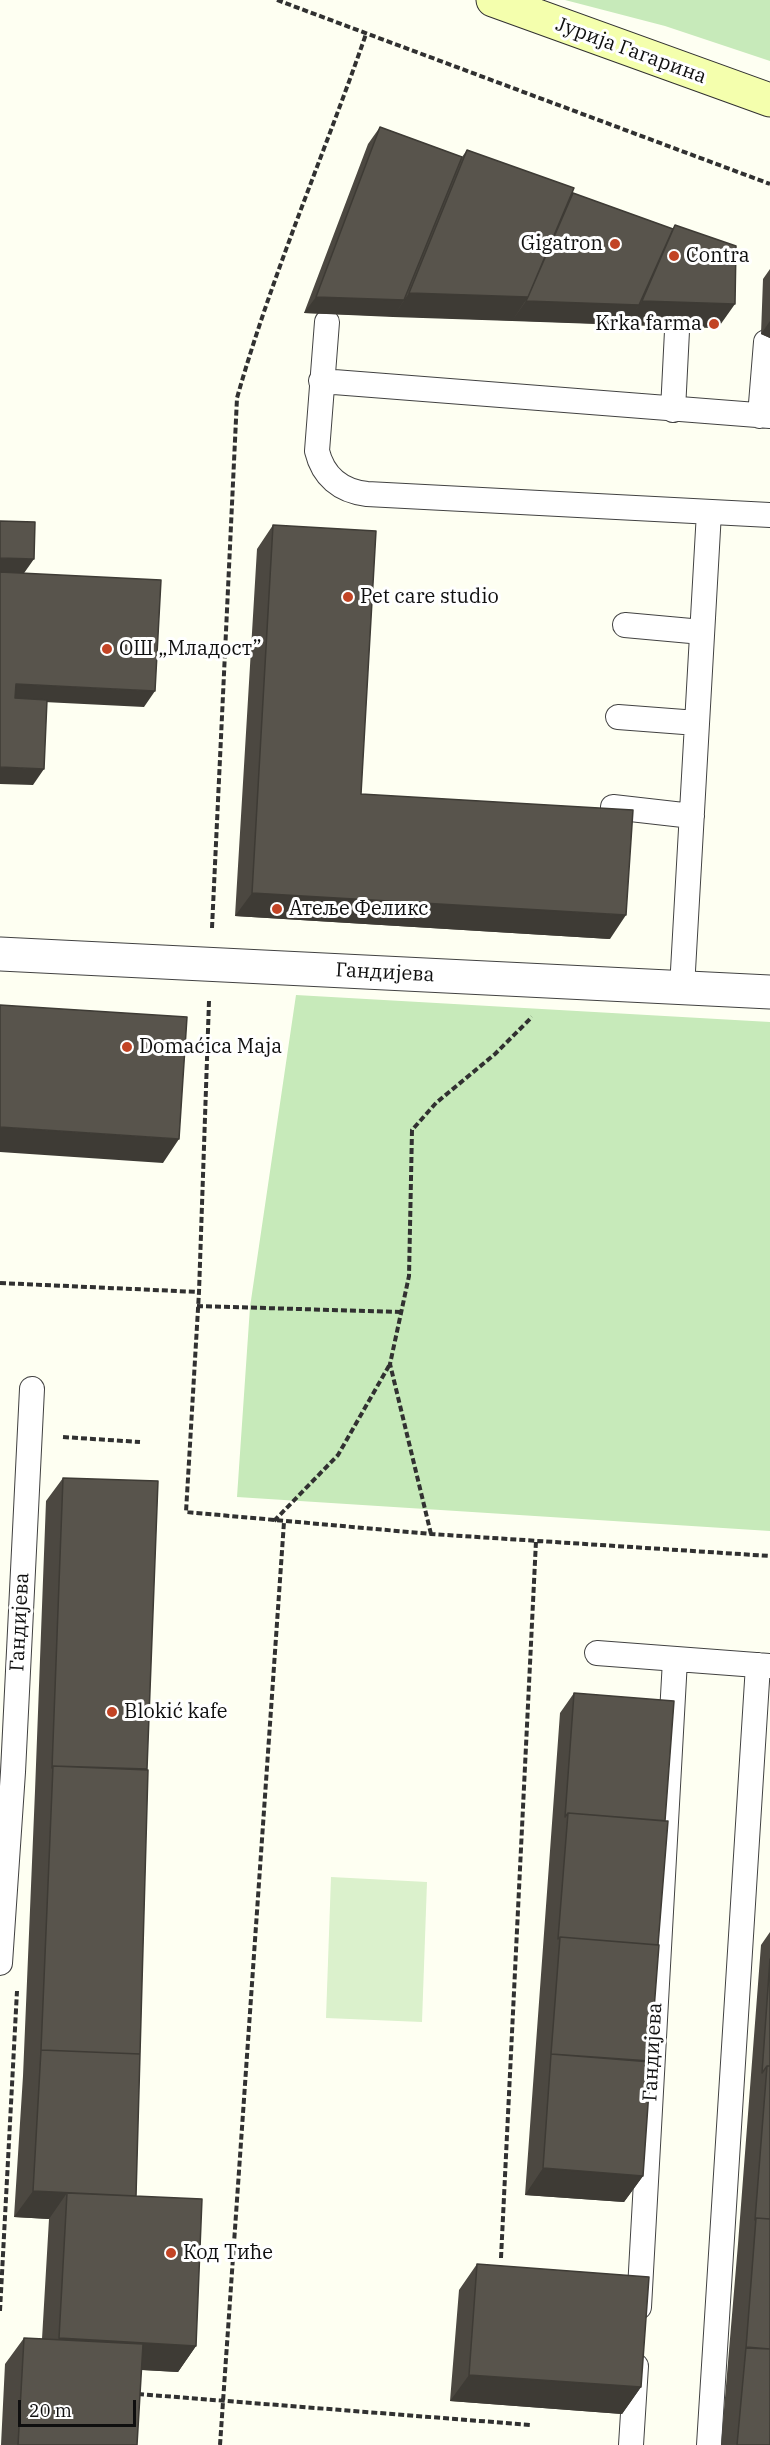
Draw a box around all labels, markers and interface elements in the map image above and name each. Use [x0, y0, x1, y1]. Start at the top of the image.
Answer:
street label: Јурија Гагарина [552, 13, 710, 89]
place label: Gigatron [521, 232, 603, 256]
marker: Gigatron [608, 237, 622, 251]
place label: Contra [686, 244, 750, 268]
marker: Contra [667, 249, 681, 263]
place label: Krka farma [595, 312, 702, 336]
marker: Krka farma [707, 317, 721, 331]
place label: Pet care studio [360, 585, 499, 609]
marker: Pet care studio [341, 590, 355, 604]
place label: ОШ „Младост” [119, 637, 262, 661]
marker: ОШ „Младост” [100, 642, 114, 656]
place label: Атеље Феликс [289, 897, 429, 921]
marker: Атеље Феликс [270, 902, 284, 916]
street label: Гандијева [335, 958, 435, 988]
place label: Domaćica Maja [139, 1035, 282, 1059]
marker: Domaćica Maja [120, 1040, 134, 1054]
street label: Гандијева [5, 1572, 35, 1672]
place label: Blokić kafe [124, 1700, 228, 1724]
marker: Blokić kafe [105, 1705, 119, 1719]
street label: Гандијева [638, 2002, 668, 2102]
place label: Код Тиће [183, 2241, 273, 2265]
marker: Код Тиће [164, 2246, 178, 2260]
scale bar [21, 2388, 140, 2426]
text: 20 m [29, 2399, 72, 2422]

